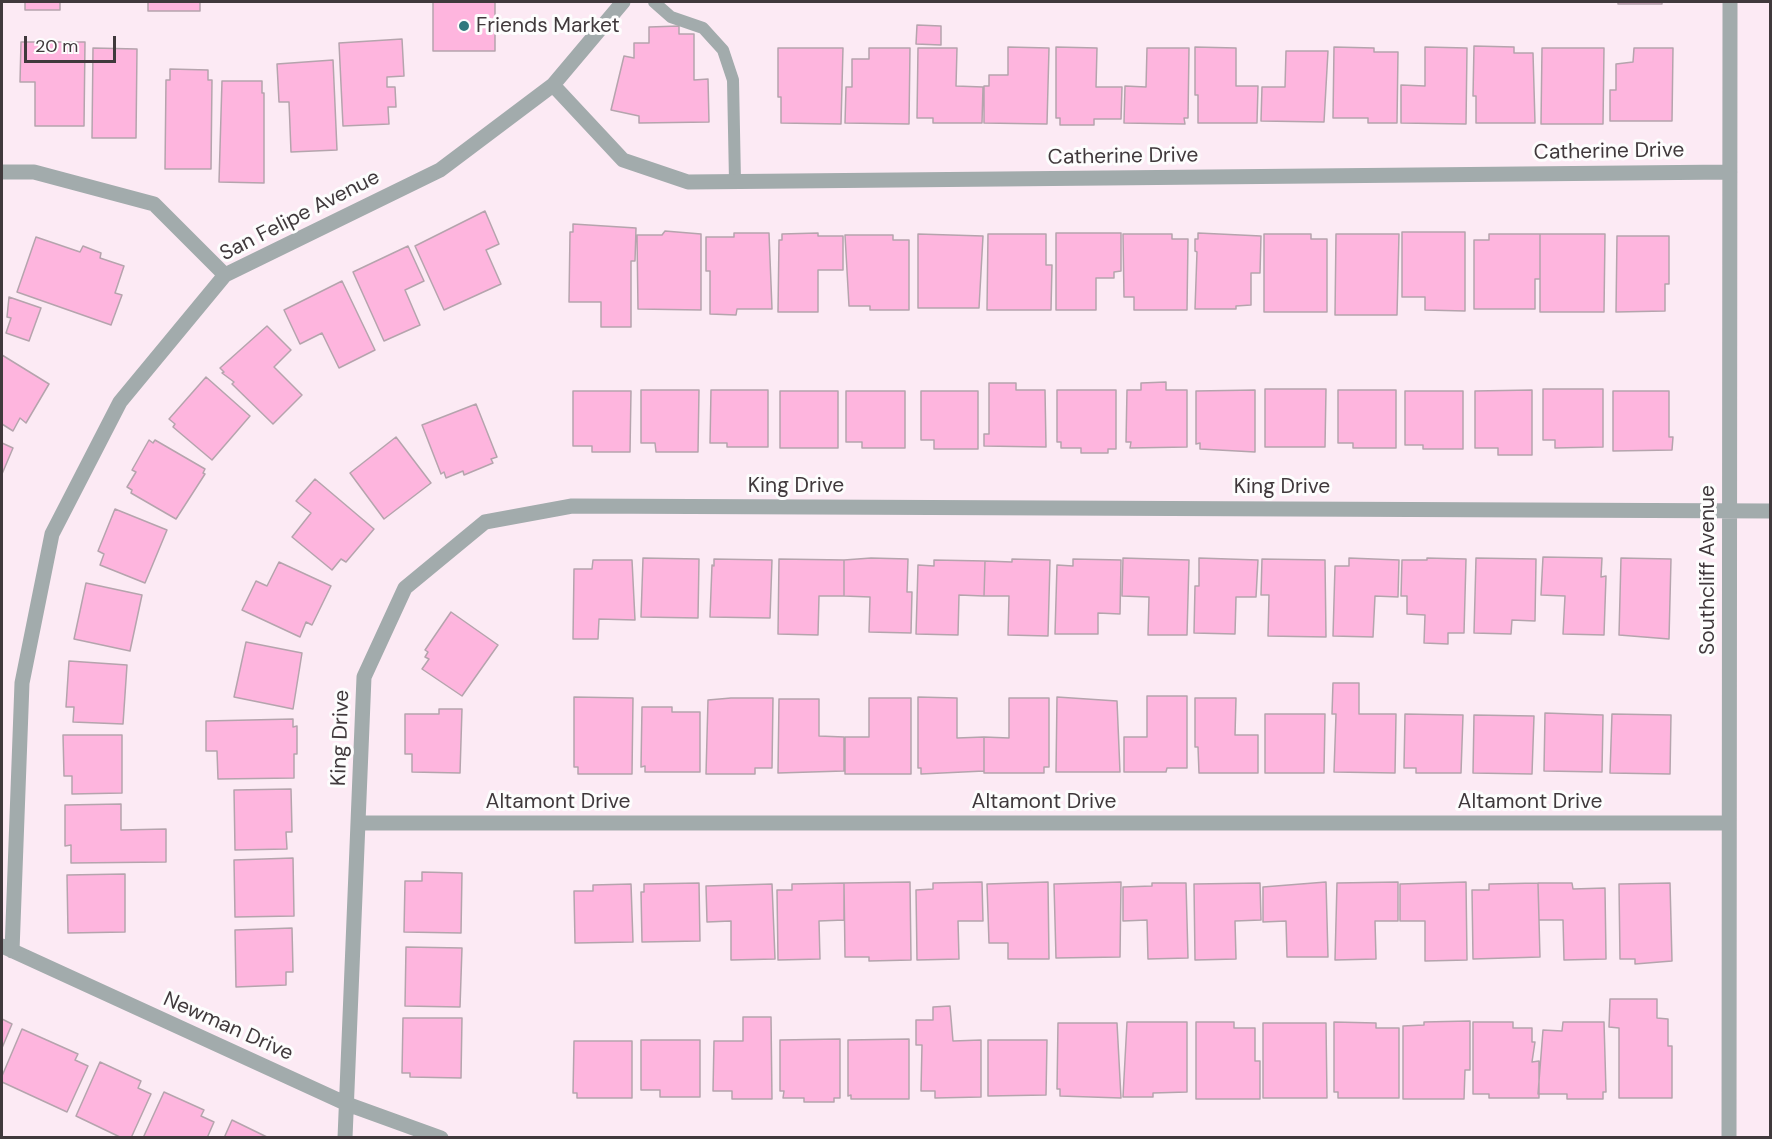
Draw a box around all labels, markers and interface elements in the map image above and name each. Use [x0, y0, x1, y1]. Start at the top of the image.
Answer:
place label: Friends Market [476, 13, 620, 39]
marker: Friends Market [457, 19, 471, 33]
scale bar [27, 24, 118, 62]
text: 20 m [35, 34, 78, 58]
street label: Catherine Drive [1534, 138, 1684, 166]
street label: Catherine Drive [1048, 143, 1198, 171]
street label: San Felipe Avenue [216, 165, 384, 267]
street label: King Drive [748, 473, 844, 499]
street label: King Drive [1234, 474, 1330, 500]
street label: Southcliff Avenue [1695, 485, 1721, 655]
street label: King Drive [327, 689, 355, 787]
street label: Altamont Drive [485, 789, 631, 815]
street label: Altamont Drive [971, 789, 1117, 815]
street label: Altamont Drive [1457, 789, 1603, 815]
street label: Newman Drive [159, 987, 297, 1067]

